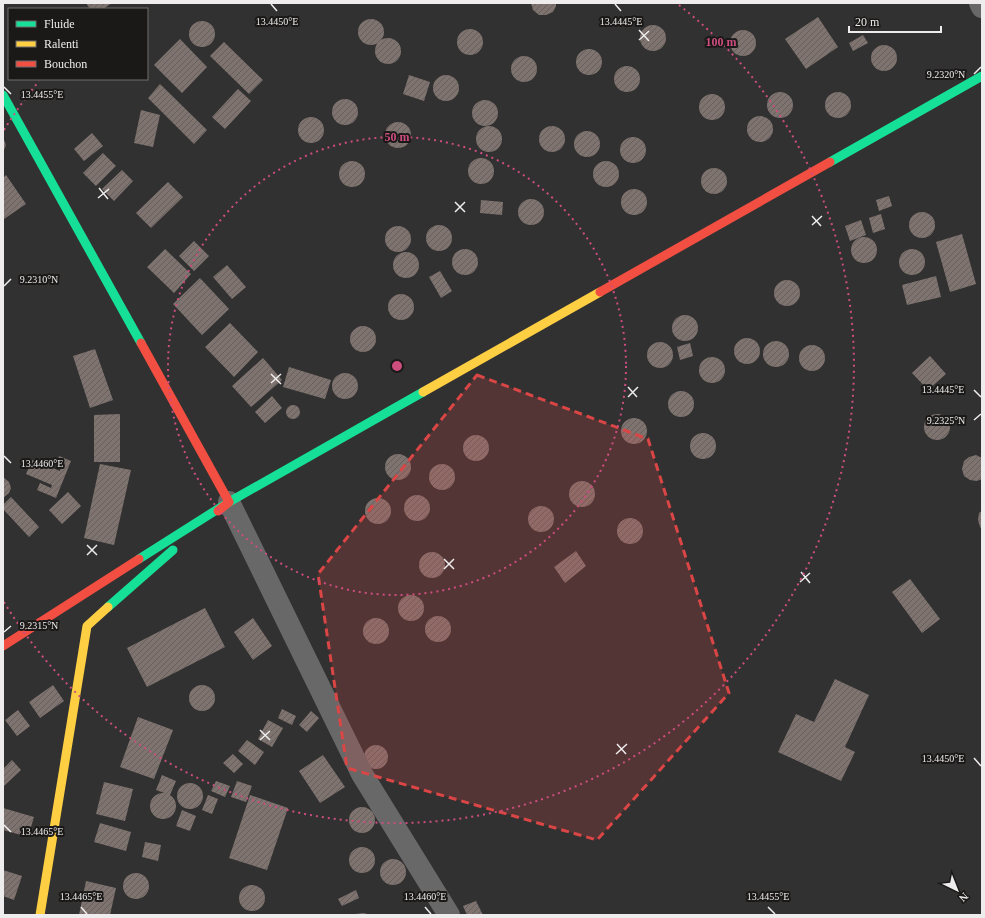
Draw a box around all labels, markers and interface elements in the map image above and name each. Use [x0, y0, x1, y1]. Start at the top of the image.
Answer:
legend [8, 8, 148, 80]
scale bar [849, 8, 941, 34]
text: 20 m [855, 15, 880, 29]
text: 13.4450°E [256, 16, 298, 27]
text: 13.4445°E [600, 16, 642, 27]
text: Fluide [44, 17, 75, 31]
text: 100 m [706, 35, 737, 49]
text: Ralenti [44, 37, 79, 51]
text: Bouchon [44, 57, 87, 71]
text: 9.2320°N [927, 69, 965, 80]
text: 13.4455°E [21, 89, 63, 100]
text: 50 m [385, 130, 410, 144]
text: 9.2310°N [20, 274, 58, 285]
centre of rings [390, 359, 404, 373]
text: 13.4445°E [922, 384, 964, 395]
text: 9.2325°N [927, 415, 965, 426]
text: 13.4460°E [21, 458, 63, 469]
text: 9.2315°N [20, 620, 58, 631]
text: 13.4450°E [922, 753, 964, 764]
text: 13.4465°E [21, 826, 63, 837]
north arrow [937, 870, 977, 910]
text: N [957, 890, 971, 904]
text: 13.4465°E [60, 891, 102, 902]
text: 13.4460°E [404, 891, 446, 902]
text: 13.4455°E [747, 891, 789, 902]

